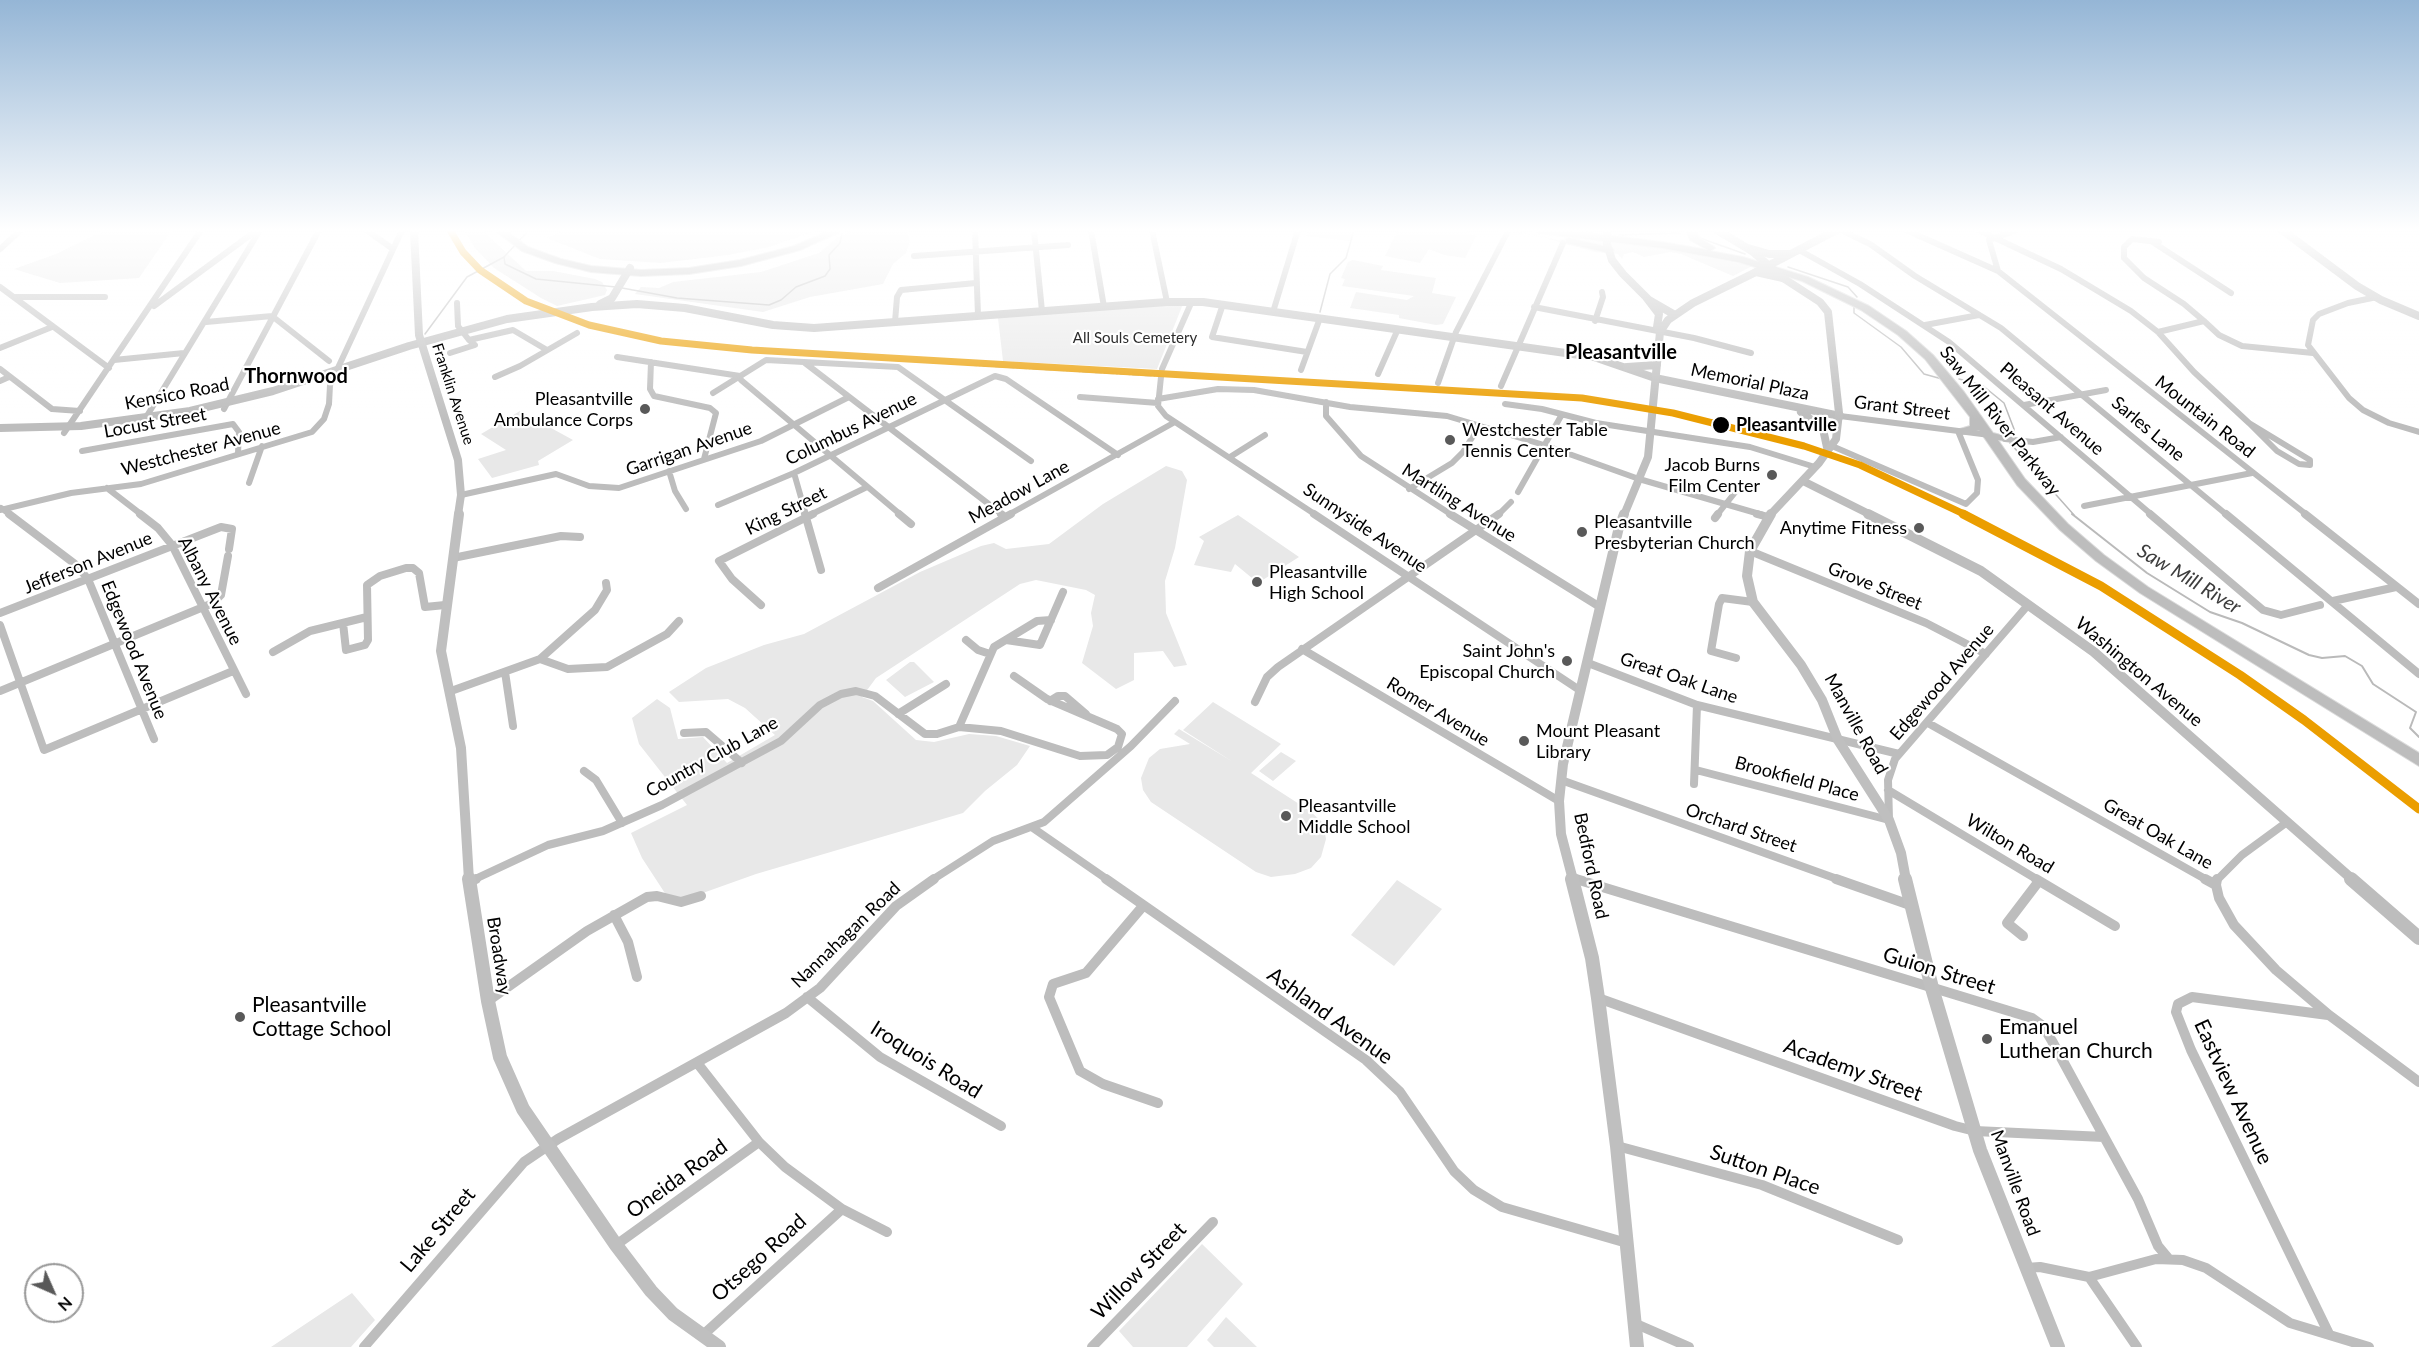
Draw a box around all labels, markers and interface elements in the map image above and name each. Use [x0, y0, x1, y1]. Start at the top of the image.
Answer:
park label: All Souls Cemetery [1073, 329, 1197, 347]
street label: Franklin Avenue [428, 341, 478, 447]
district label: Pleasantville [1565, 341, 1677, 365]
street label: Saw Mill River Parkway [1935, 342, 2065, 500]
street label: Pleasant Avenue [1996, 358, 2108, 460]
street label: Memorial Plaza [1689, 359, 1811, 405]
district label: Thornwood [244, 365, 348, 389]
street label: Mountain Road [2151, 371, 2259, 463]
street label: Kensico Road [123, 373, 231, 415]
place label: Pleasantville Ambulance Corps [494, 388, 633, 430]
street label: Columbus Avenue [782, 388, 920, 470]
street label: Grant Street [1853, 391, 1951, 425]
street label: Sarles Lane [2107, 392, 2189, 466]
marker: Pleasantville Ambulance Corps [638, 402, 652, 416]
street label: Locust Street [102, 403, 208, 443]
place label: Pleasantville [1736, 414, 1837, 436]
marker: Pleasantville [1711, 415, 1731, 435]
street label: Westchester Avenue [119, 417, 283, 481]
street label: Garrigan Avenue [623, 417, 755, 481]
place label: Westchester Table Tennis Center [1462, 419, 1608, 462]
marker: Westchester Table Tennis Center [1443, 433, 1457, 447]
place label: Jacob Burns Film Center [1665, 454, 1760, 496]
street label: Meadow Lane [965, 456, 1073, 528]
street label: Martling Avenue [1398, 459, 1520, 547]
marker: Jacob Burns Film Center [1765, 468, 1779, 482]
street label: Sunnyside Avenue [1299, 479, 1431, 577]
street label: King Street [742, 482, 830, 540]
place label: Pleasantville Presbyterian Church [1594, 511, 1755, 554]
place label: Anytime Fitness [1780, 517, 1907, 539]
marker: Anytime Fitness [1912, 521, 1926, 535]
marker: Pleasantville Presbyterian Church [1575, 525, 1589, 539]
street label: Jefferson Avenue [21, 527, 155, 599]
street label: Albany Avenue [173, 533, 247, 649]
water label: Saw Mill River [2133, 539, 2245, 619]
street label: Grove Street [1825, 557, 1925, 615]
place label: Pleasantville High School [1269, 561, 1367, 604]
marker: Pleasantville High School [1250, 575, 1264, 589]
street label: Edgewood Avenue [96, 578, 172, 722]
street label: Washington Avenue [2071, 613, 2207, 731]
street label: Edgewood Avenue [1885, 619, 1999, 745]
place label: Saint John's Episcopal Church [1419, 640, 1555, 682]
street label: Great Oak Lane [1617, 648, 1741, 708]
marker: Saint John's Episcopal Church [1560, 654, 1574, 668]
street label: Manville Road [1820, 670, 1892, 778]
street label: Romer Avenue [1383, 673, 1493, 751]
street label: Country Club Lane [642, 712, 782, 802]
place label: Mount Pleasant Library [1536, 720, 1660, 762]
marker: Mount Pleasant Library [1517, 734, 1531, 748]
street label: Brookfield Place [1732, 752, 1862, 806]
street label: Great Oak Lane [2099, 794, 2217, 874]
place label: Pleasantville Middle School [1298, 795, 1410, 838]
street label: Orchard Street [1683, 799, 1799, 857]
marker: Pleasantville Middle School [1279, 809, 1293, 823]
street label: Wilton Road [1962, 809, 2058, 879]
street label: Bedford Road [1569, 811, 1613, 921]
street label: Nannahagan Road [787, 877, 905, 993]
street label: Broadway [482, 915, 516, 997]
street label: Guion Street [1880, 942, 1998, 1000]
street label: Ashland Avenue [1262, 962, 1398, 1070]
place label: Pleasantville Cottage School [252, 992, 391, 1042]
marker: Pleasantville Cottage School [233, 1010, 247, 1024]
place label: Emanuel Lutheran Church [1999, 1014, 2153, 1064]
street label: Eastview Avenue [2188, 1015, 2278, 1169]
street label: Iroquois Road [866, 1016, 986, 1104]
marker: Emanuel Lutheran Church [1980, 1032, 1994, 1046]
street label: Academy Street [1780, 1033, 1926, 1107]
street label: Manville Road [1986, 1127, 2044, 1239]
street label: Oneida Road [622, 1134, 732, 1224]
street label: Sutton Place [1707, 1139, 1823, 1201]
street label: Lake Street [395, 1182, 481, 1278]
street label: Otsego Road [706, 1209, 812, 1307]
street label: Willow Street [1086, 1217, 1192, 1325]
north arrow [24, 1263, 84, 1323]
text: N [55, 1294, 77, 1316]

